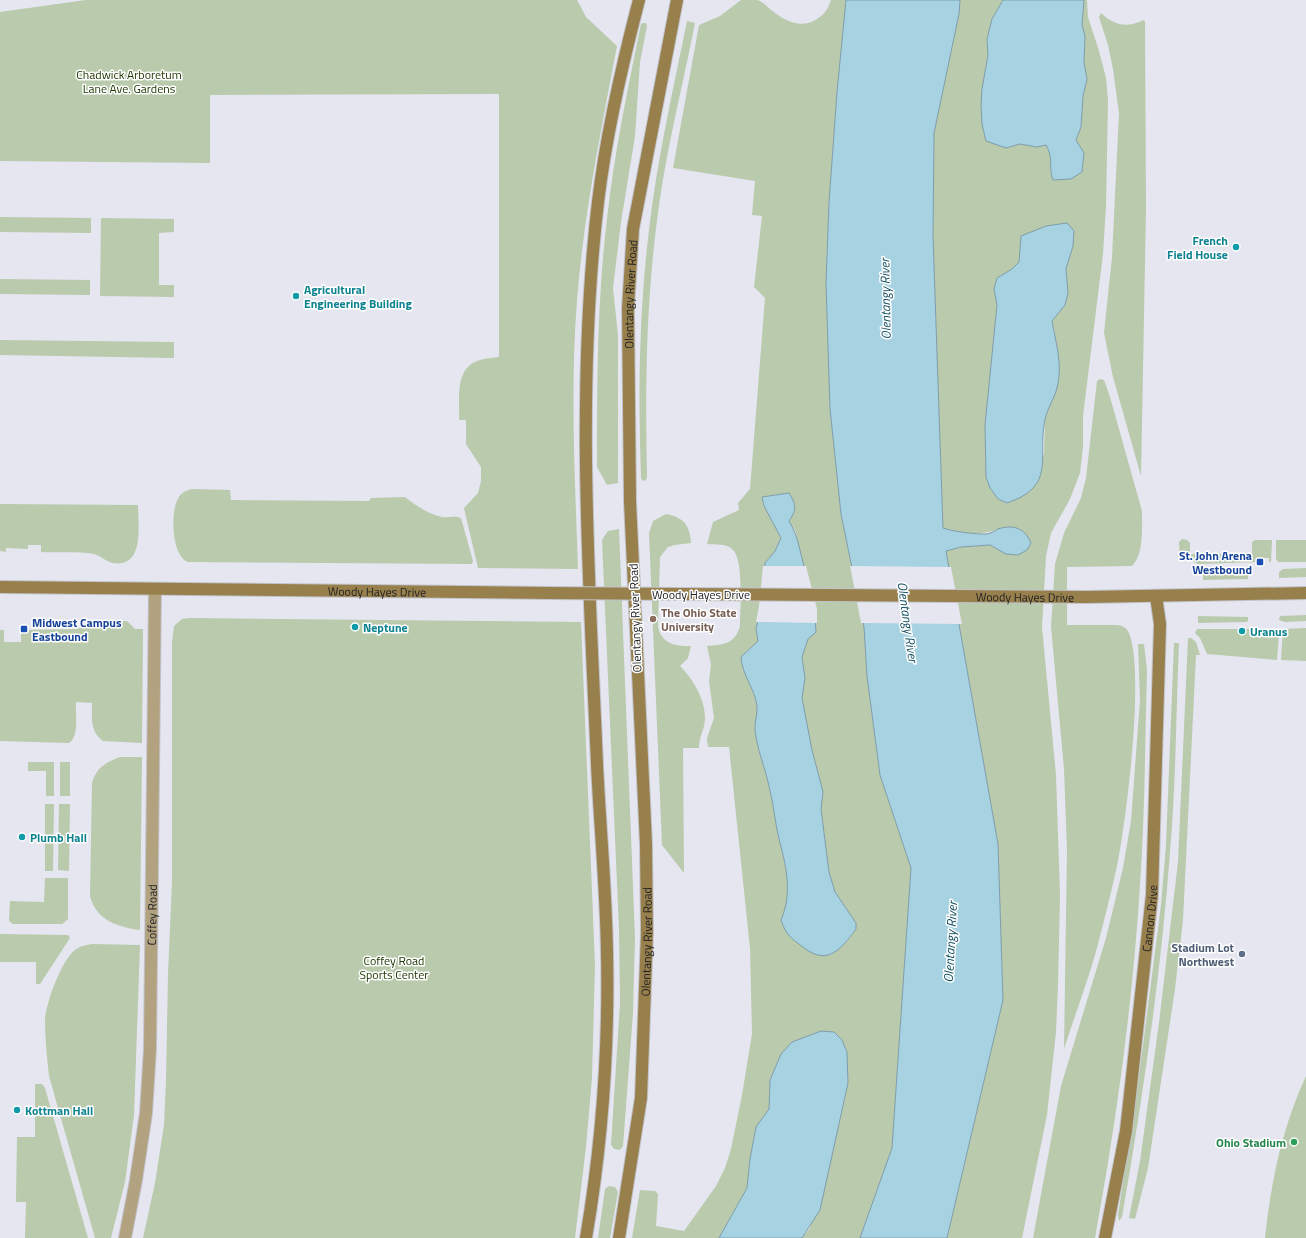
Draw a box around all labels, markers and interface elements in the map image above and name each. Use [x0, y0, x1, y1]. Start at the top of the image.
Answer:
park label: Chadwick Arboretum Lane Ave. Gardens [76, 65, 182, 98]
place label: French Field House [1167, 231, 1228, 264]
street label: Olentangy River Road [618, 239, 642, 349]
marker: French Field House [1231, 242, 1241, 252]
water label: Olentangy River [874, 256, 896, 340]
place label: Agricultural Engineering Building [304, 280, 413, 313]
marker: Agricultural Engineering Building [291, 291, 301, 301]
place label: St. John Arena Westbound [1179, 546, 1252, 579]
marker: St. John Arena Westbound [1255, 557, 1265, 567]
street label: Olentangy River Road [624, 563, 646, 673]
water label: Olentangy River [892, 580, 924, 665]
street label: Woody Hayes Drive [328, 581, 426, 601]
street label: Woody Hayes Drive [652, 585, 750, 604]
street label: Woody Hayes Drive [976, 587, 1074, 606]
place label: The Ohio State University [661, 603, 737, 636]
place label: Midwest Campus Eastbound [32, 613, 122, 646]
marker: The Ohio State University [648, 614, 658, 624]
place label: Neptune [363, 618, 408, 637]
marker: Neptune [350, 622, 360, 632]
place label: Uranus [1250, 622, 1288, 641]
marker: Midwest Campus Eastbound [19, 624, 29, 634]
marker: Uranus [1237, 626, 1247, 636]
place label: Plumb Hall [30, 828, 87, 847]
marker: Plumb Hall [17, 832, 27, 842]
street label: Coffey Road [142, 884, 161, 946]
street label: Cannon Drive [1136, 885, 1162, 953]
street label: Olentangy River Road [635, 887, 657, 997]
water label: Olentangy River [938, 899, 962, 983]
place label: Stadium Lot Northwest [1172, 938, 1235, 971]
marker: Stadium Lot Northwest [1237, 949, 1247, 959]
park label: Coffey Road Sports Center [359, 951, 429, 984]
place label: Kottman Hall [25, 1101, 93, 1120]
marker: Kottman Hall [12, 1105, 22, 1115]
place label: Ohio Stadium [1216, 1133, 1286, 1152]
marker: Ohio Stadium [1289, 1137, 1299, 1147]

